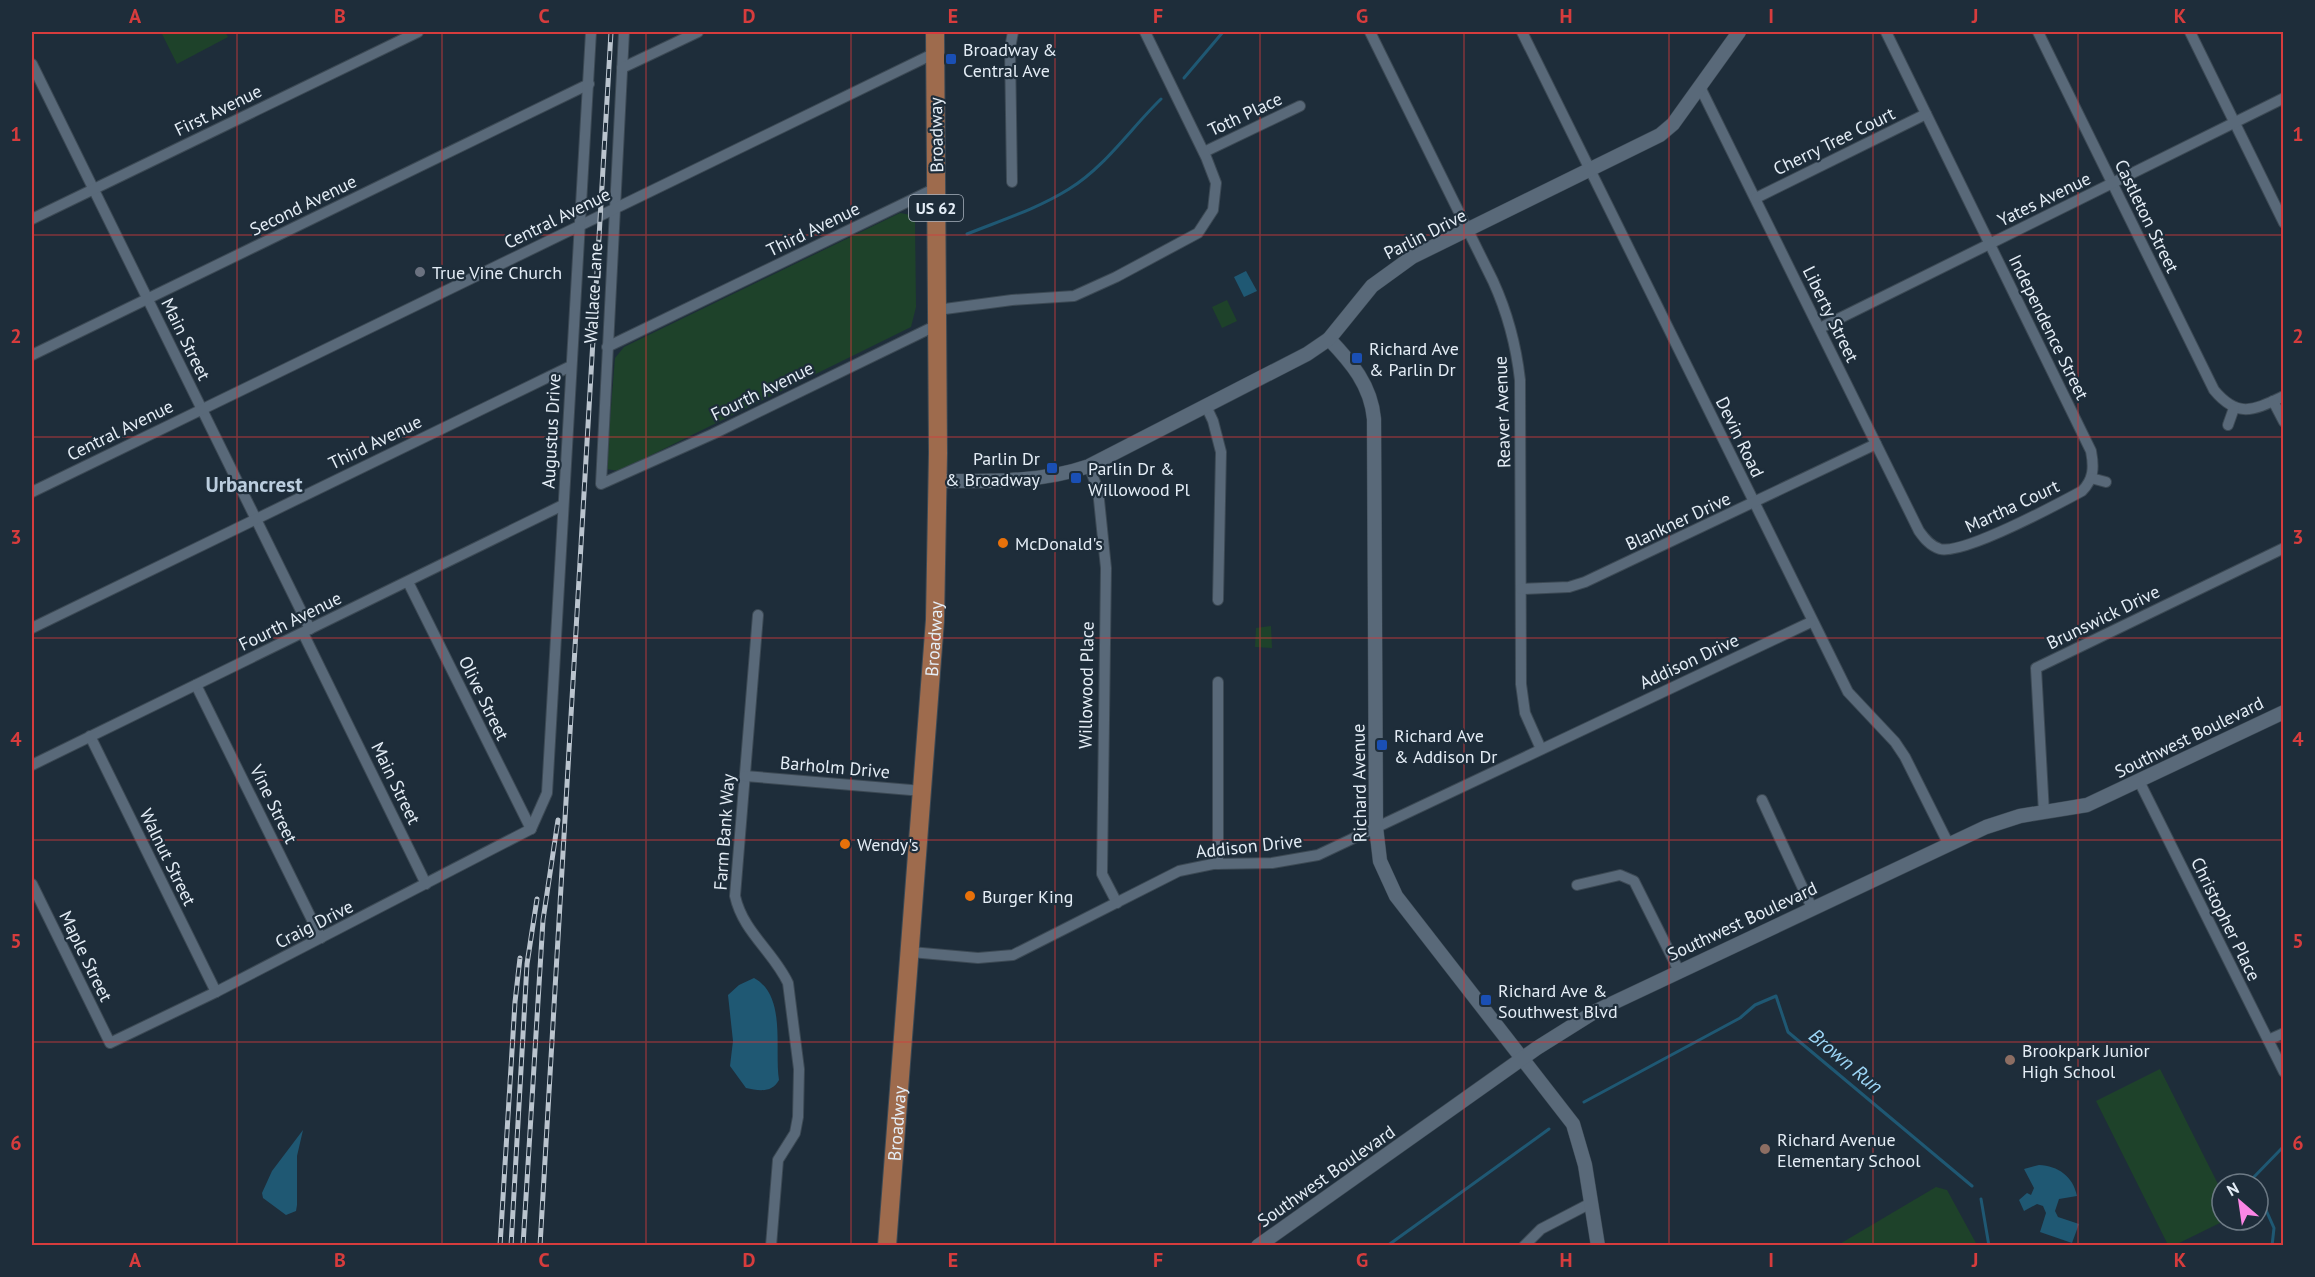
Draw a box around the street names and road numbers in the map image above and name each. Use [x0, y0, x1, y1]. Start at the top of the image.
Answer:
street label: First Avenue [171, 79, 265, 141]
street label: Toth Place [1204, 87, 1286, 141]
street label: Broadway [924, 96, 948, 173]
street label: Cherry Tree Court [1769, 102, 1899, 180]
street label: Castleton Street [2110, 156, 2184, 276]
street label: Yates Avenue [1994, 167, 2094, 231]
street label: Second Avenue [246, 169, 360, 241]
street label: Central Avenue [500, 182, 614, 254]
road number: US 62 [909, 195, 963, 221]
street label: Third Avenue [763, 197, 863, 261]
street label: Parlin Drive [1380, 203, 1470, 265]
street label: Wallace Lane [579, 242, 607, 344]
street label: Independence Street [2004, 251, 2094, 403]
street label: Liberty Street [1798, 262, 1864, 366]
street label: Main Street [156, 294, 216, 384]
street label: Fourth Avenue [707, 356, 817, 426]
street label: Reaver Avenue [1489, 356, 1515, 468]
street label: Augustus Drive [536, 373, 566, 489]
street label: Devin Road [1711, 393, 1769, 481]
street label: Central Avenue [63, 394, 177, 466]
street label: Third Avenue [325, 410, 425, 474]
street label: Martha Court [1961, 474, 2063, 538]
street label: Blankner Drive [1622, 487, 1734, 555]
street label: Brunswick Drive [2043, 580, 2163, 654]
street label: Fourth Avenue [235, 586, 345, 656]
street label: Broadway [919, 600, 947, 677]
street label: Willowood Place [1073, 621, 1099, 749]
street label: Addison Drive [1636, 628, 1742, 694]
street label: Olive Street [454, 652, 514, 744]
street label: Southwest Boulevard [2111, 691, 2267, 783]
street label: Richard Avenue [1346, 723, 1372, 843]
street label: Main Street [366, 738, 426, 828]
street label: Barholm Drive [779, 751, 891, 783]
street label: Vine Street [245, 760, 303, 847]
street label: Farm Bank Way [708, 772, 740, 891]
street label: Walnut Street [135, 805, 201, 909]
street label: Addison Drive [1195, 829, 1303, 863]
street label: Christopher Place [2186, 853, 2266, 985]
street label: Southwest Boulevard [1663, 876, 1821, 966]
street label: Craig Drive [271, 895, 357, 953]
street label: Maple Street [54, 907, 118, 1005]
street label: Broadway [882, 1084, 911, 1162]
street label: Southwest Boulevard [1253, 1120, 1399, 1232]

